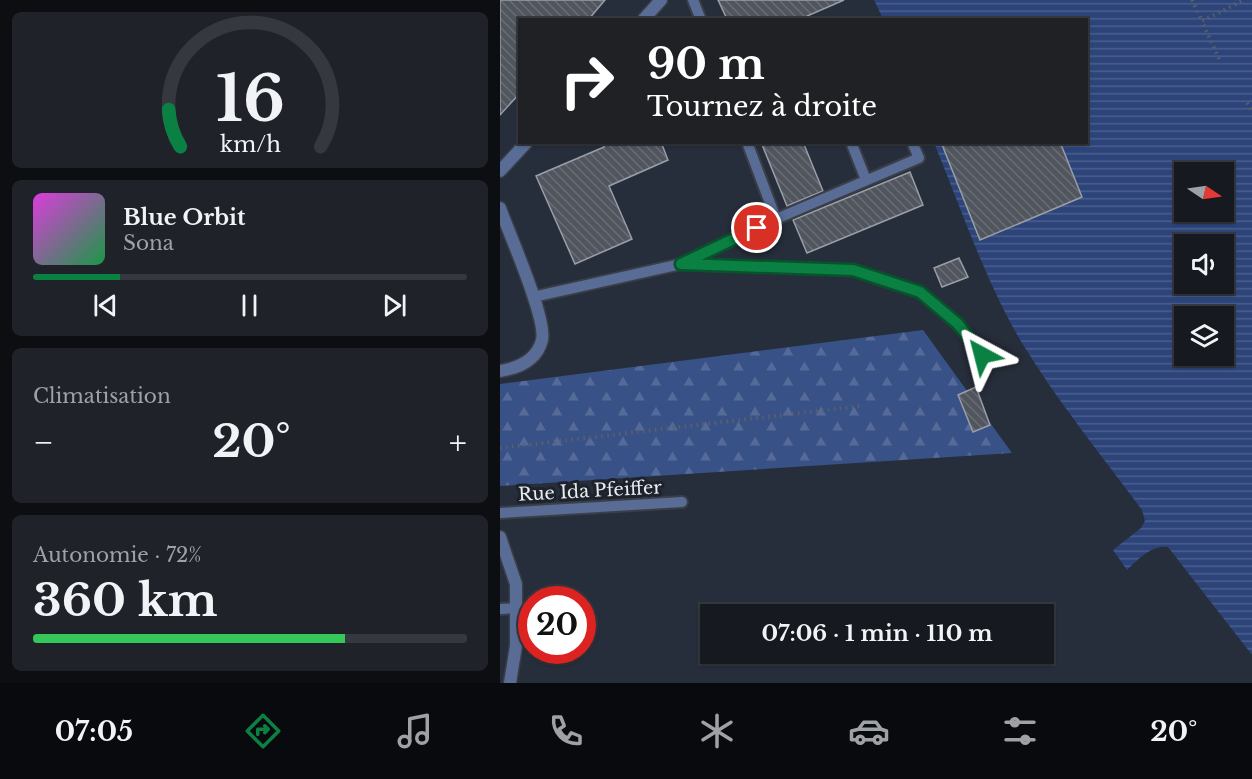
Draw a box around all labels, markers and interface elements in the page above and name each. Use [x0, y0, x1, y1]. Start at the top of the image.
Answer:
text: 90 m [647, 38, 765, 90]
icon: right [548, 42, 626, 120]
text: 16 [215, 60, 285, 138]
text: Tournez à droite [647, 90, 877, 123]
text: km/h [220, 131, 281, 158]
north arrow [1174, 162, 1234, 222]
map controls [1174, 162, 1234, 366]
pin [731, 202, 782, 253]
text: Blue Orbit [123, 204, 245, 231]
icon: arrive [740, 211, 773, 244]
text: Sona [123, 231, 174, 255]
button: sound [1174, 234, 1234, 294]
icon: previous [89, 289, 122, 322]
icon: pause [233, 289, 266, 322]
icon: next [378, 289, 411, 322]
button: layers [1174, 306, 1234, 366]
position arrow [950, 323, 1014, 387]
text: Climatisation [33, 384, 171, 408]
text: 20° [212, 413, 291, 469]
text: − [33, 422, 54, 463]
text: + [449, 422, 467, 463]
street label: Rue Ida Pfeiffer [518, 476, 663, 506]
text: Autonomie · 72% [33, 543, 202, 567]
text: 360 km [33, 572, 218, 628]
speed limit sign: 20 [518, 586, 596, 664]
text: 07:06 · 1 min · 110 m [761, 620, 993, 647]
icon: directions [242, 710, 284, 752]
icon: music [394, 710, 436, 752]
icon: phone [545, 710, 587, 752]
icon: climate [696, 710, 738, 752]
icon: car [848, 710, 890, 752]
icon: filters [999, 710, 1041, 752]
text: 07:05 [55, 715, 133, 748]
text: 20° [1150, 715, 1197, 748]

